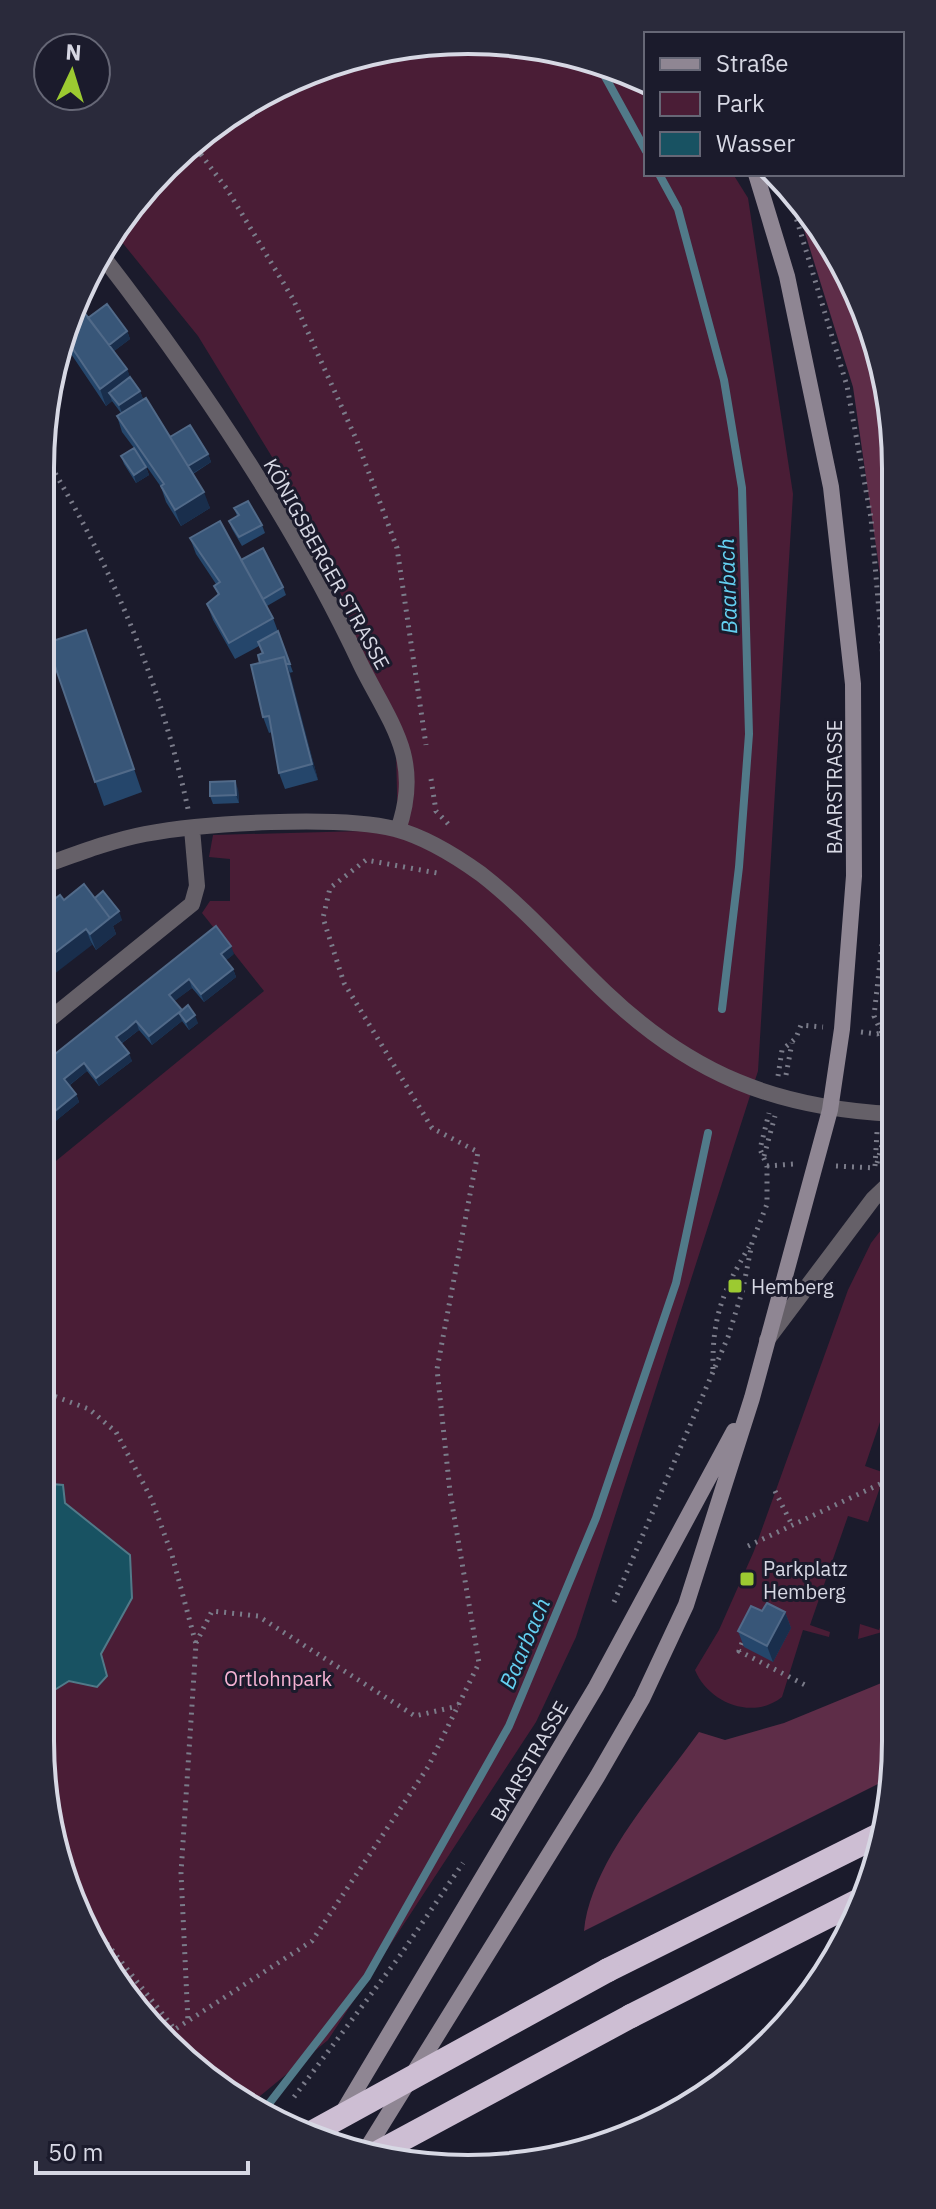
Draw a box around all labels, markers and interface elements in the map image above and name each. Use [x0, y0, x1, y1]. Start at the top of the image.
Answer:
north arrow [32, 32, 112, 112]
legend [644, 32, 904, 176]
text: N [64, 37, 82, 67]
text: Straße [716, 47, 788, 79]
text: Park [716, 87, 765, 119]
text: Wasser [716, 127, 795, 159]
street label: KÖNIGSBERGER STRASSE [258, 454, 396, 674]
water label: Baarbach [711, 538, 743, 634]
street label: BAARSTRASSE [821, 720, 848, 854]
place label: Hemberg [751, 1273, 834, 1300]
marker: Hemberg [726, 1277, 744, 1295]
place label: Parkplatz Hemberg [763, 1555, 848, 1605]
marker: Parkplatz Hemberg [738, 1570, 756, 1588]
water label: Baarbach [492, 1593, 556, 1693]
park label: Ortlohnpark [224, 1665, 333, 1692]
street label: BAARSTRASSE [484, 1696, 574, 1826]
scale bar [36, 2125, 248, 2175]
text: 50 m [48, 2136, 103, 2168]

